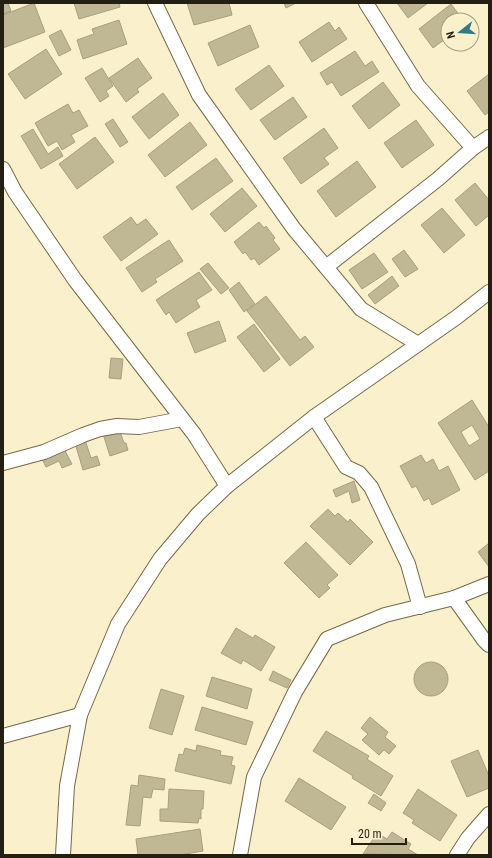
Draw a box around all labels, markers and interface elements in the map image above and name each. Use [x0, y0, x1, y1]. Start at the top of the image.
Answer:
north arrow [440, 12, 480, 52]
text: N [444, 29, 458, 40]
scale bar [352, 820, 406, 846]
text: 20 m [358, 827, 382, 841]

